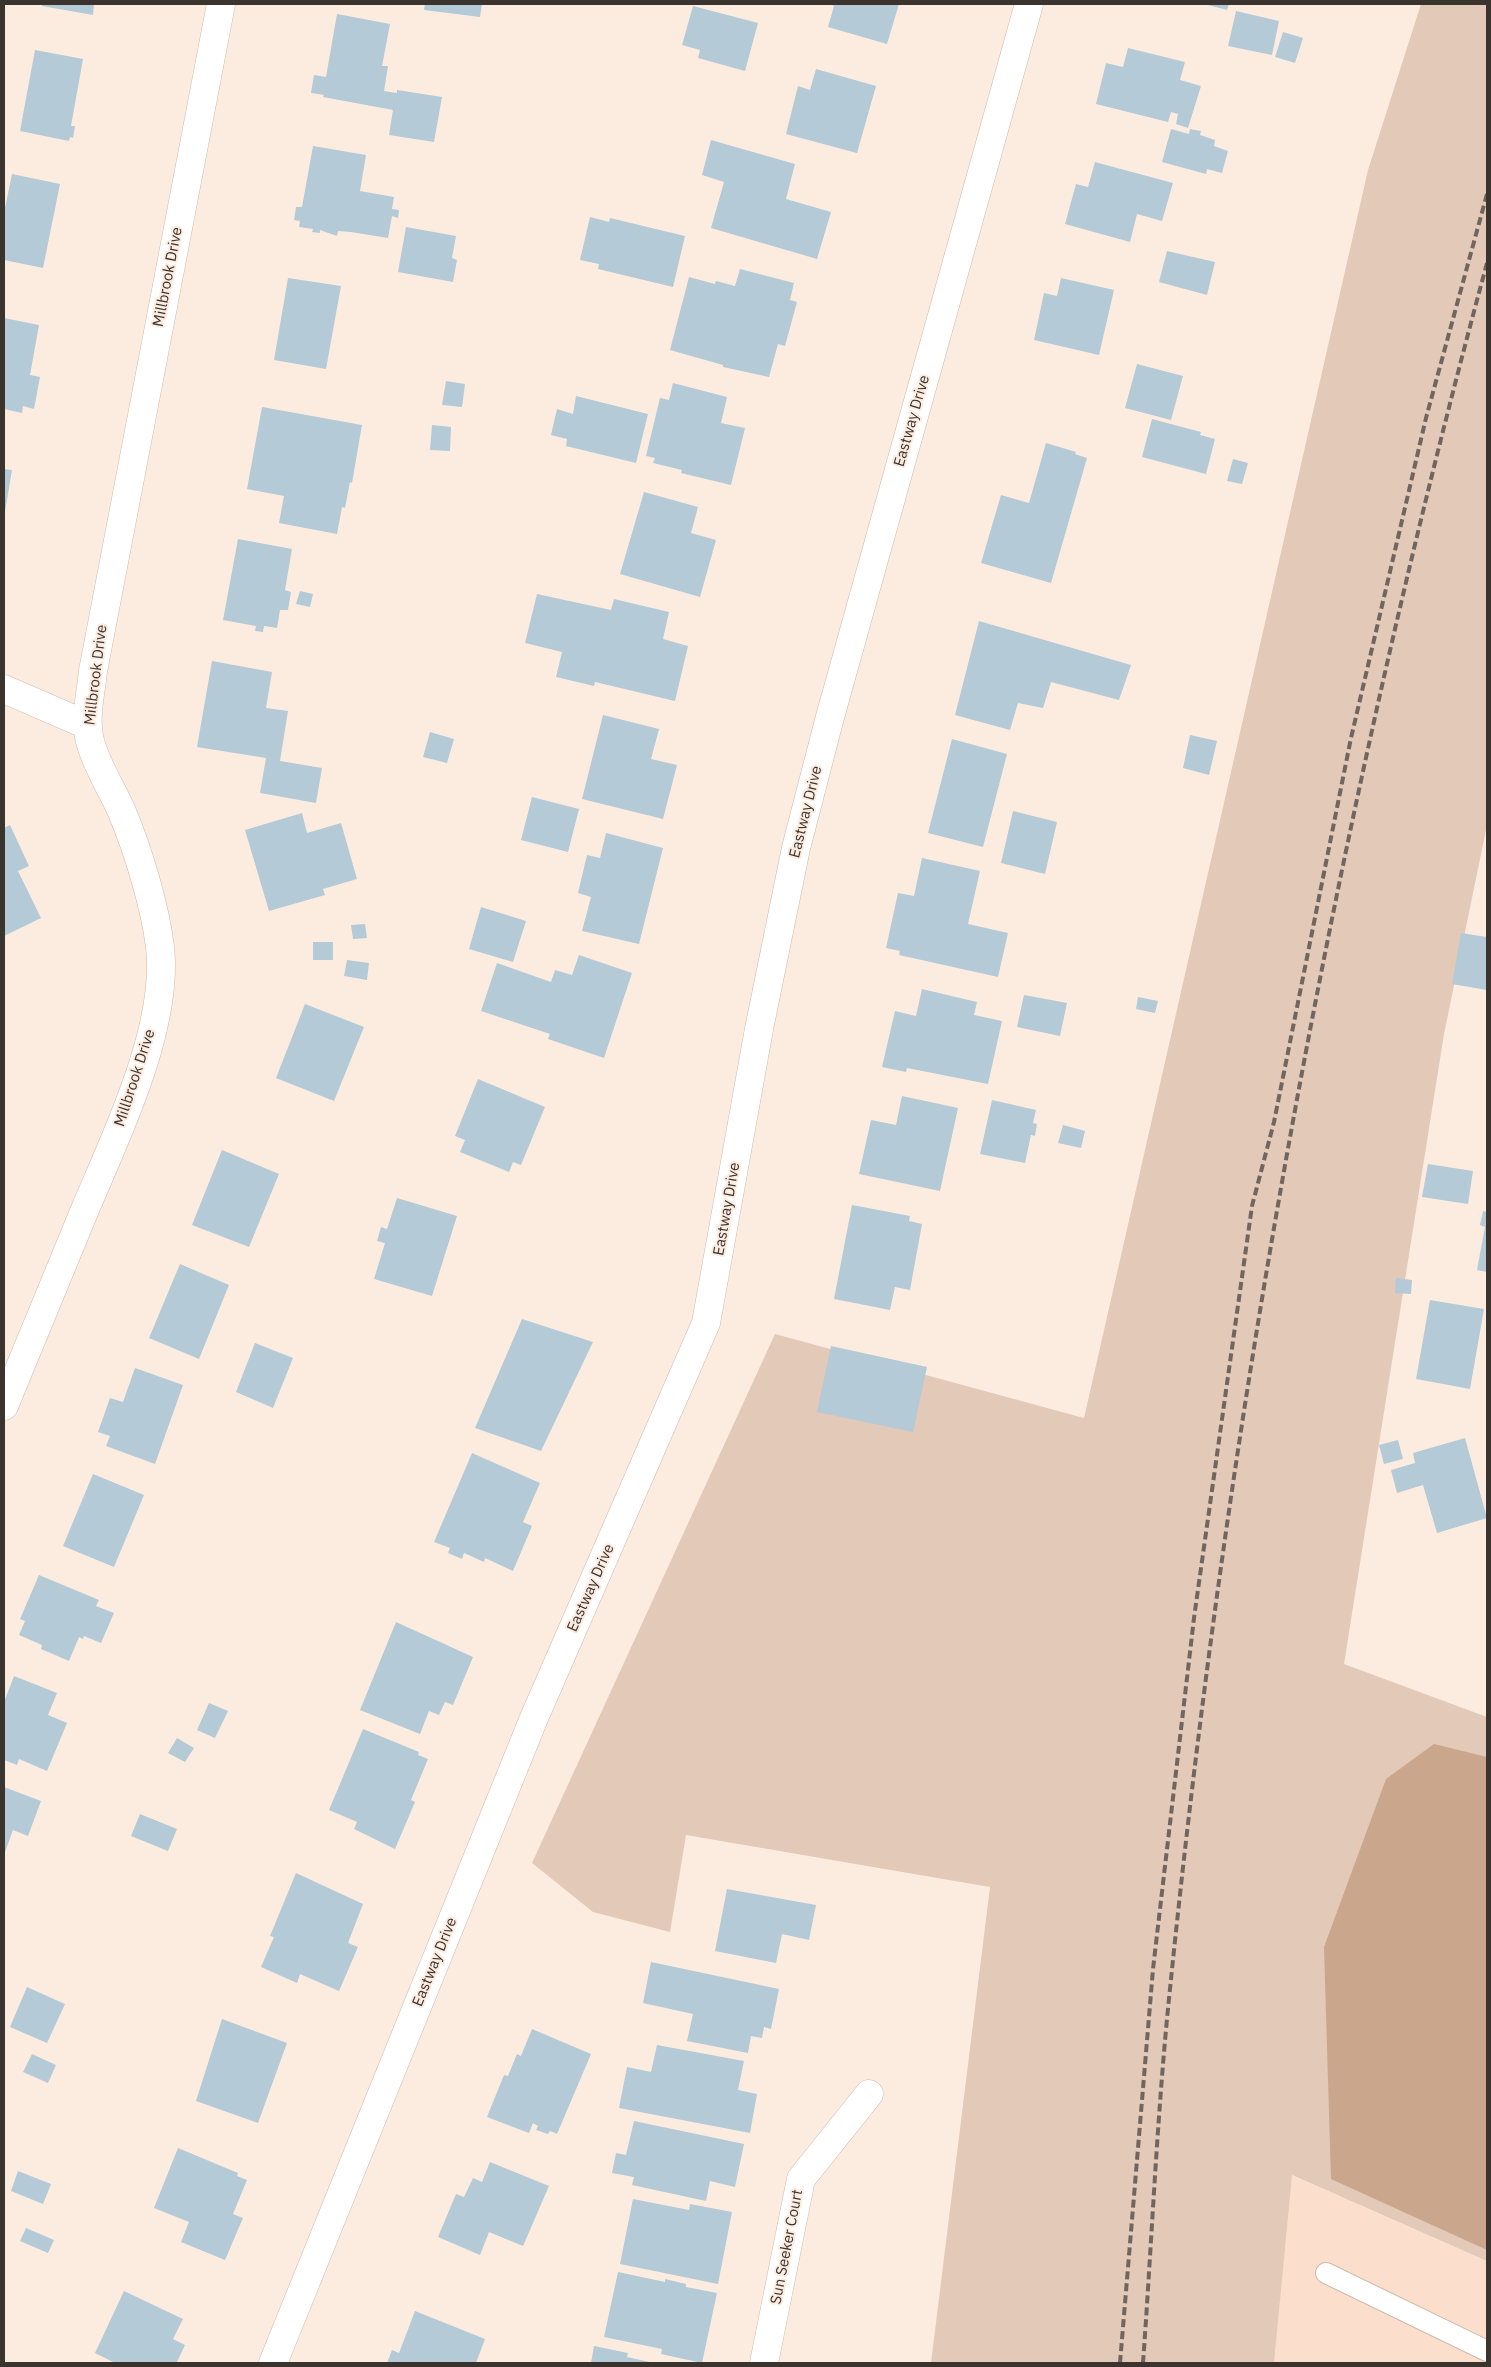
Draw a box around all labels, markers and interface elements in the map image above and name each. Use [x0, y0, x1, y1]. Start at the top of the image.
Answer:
street label: Millbrook Drive [150, 226, 186, 328]
street label: Eastway Drive [890, 373, 934, 469]
street label: Millbrook Drive [81, 624, 111, 726]
street label: Eastway Drive [786, 764, 826, 860]
street label: Millbrook Drive [111, 1027, 159, 1129]
street label: Eastway Drive [710, 1161, 744, 1257]
street label: Eastway Drive [564, 1541, 618, 1635]
street label: Eastway Drive [409, 1915, 461, 2009]
street label: Sun Seeker Court [767, 2188, 807, 2306]

